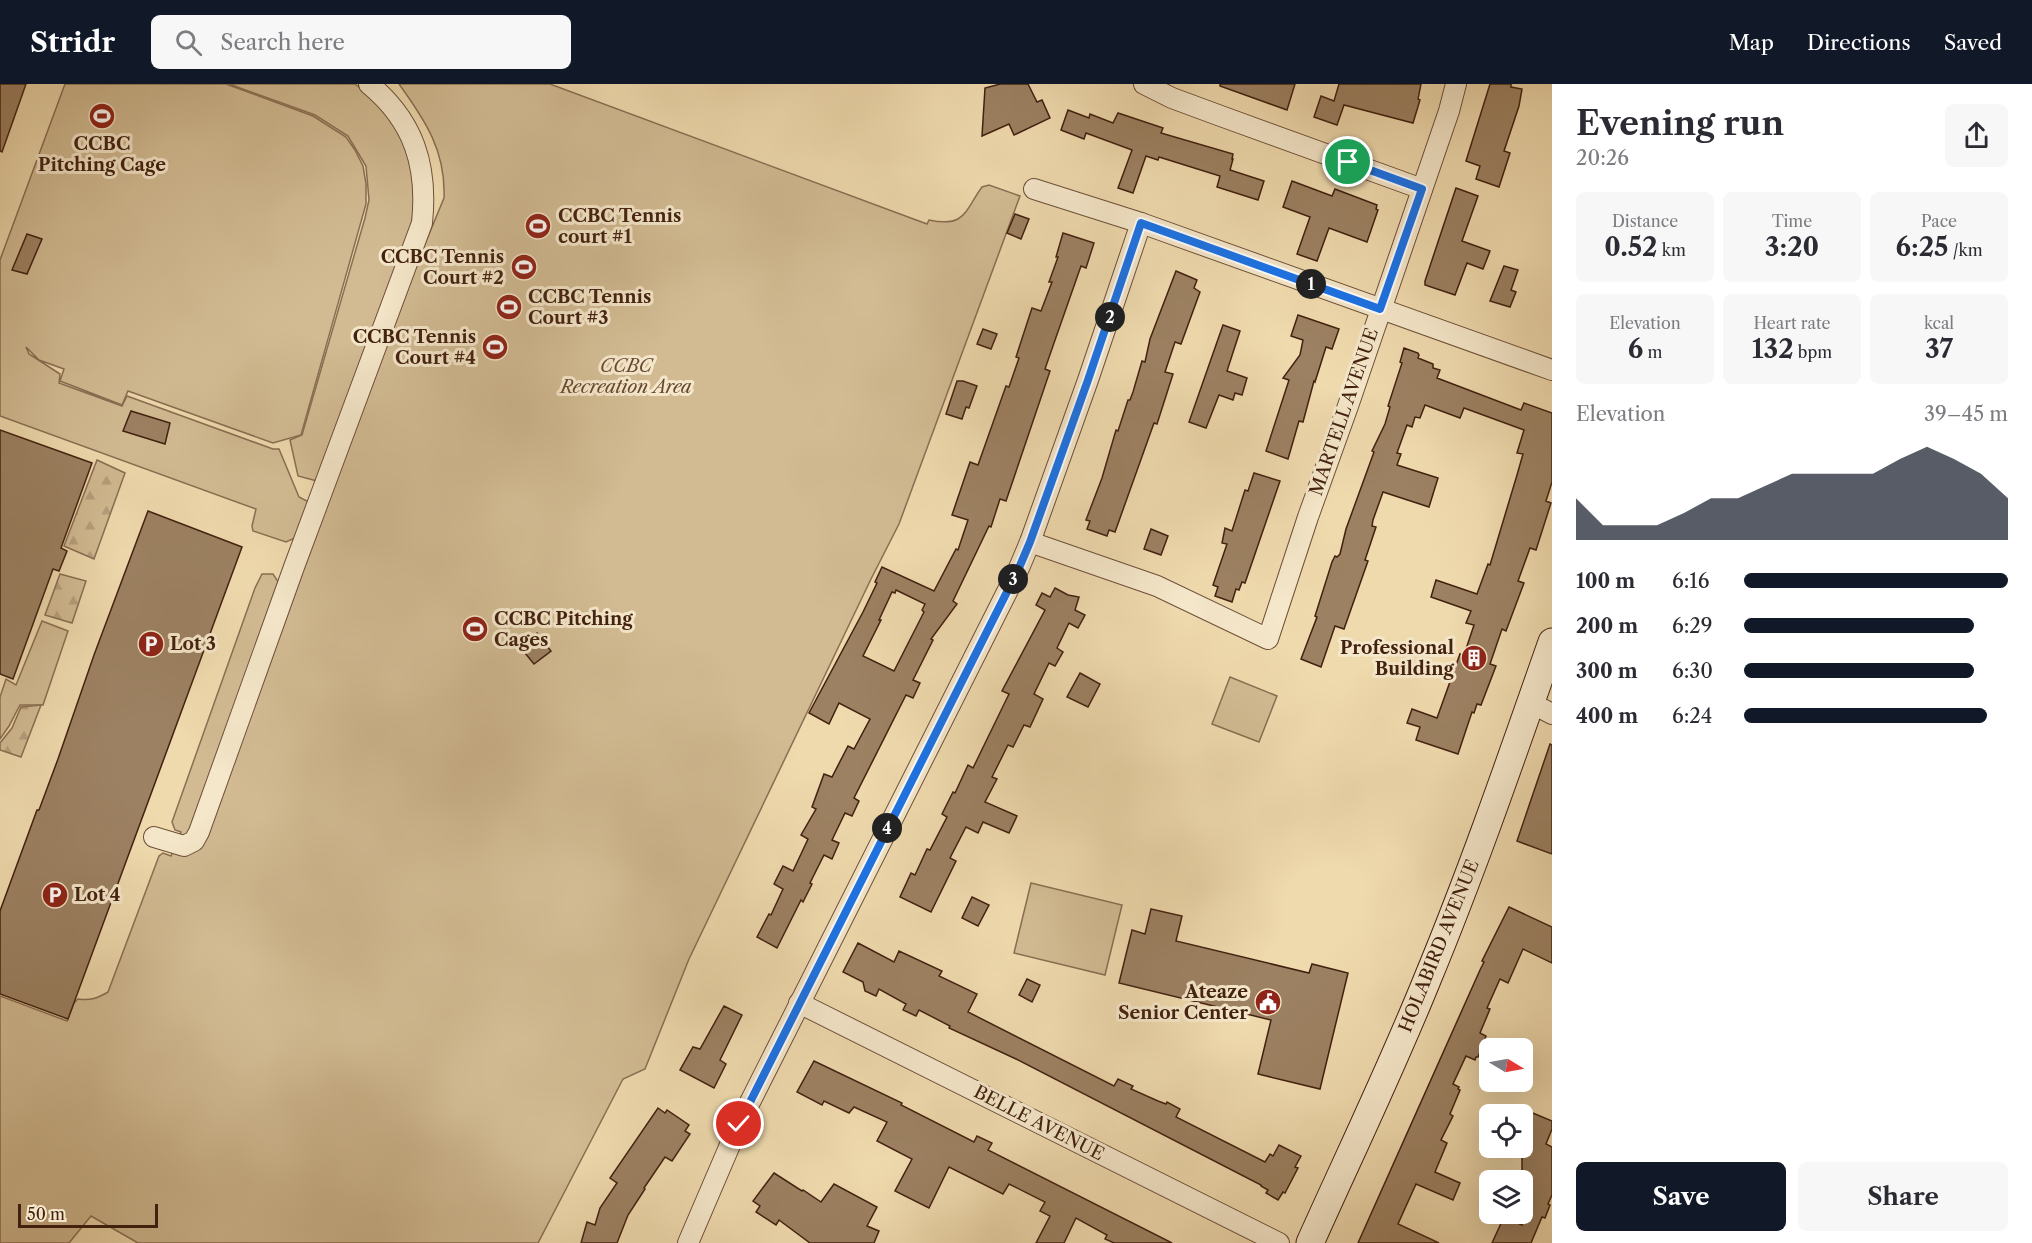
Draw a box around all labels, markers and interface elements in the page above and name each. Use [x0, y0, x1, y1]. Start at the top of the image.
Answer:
search box [151, 15, 571, 69]
text: Stridr [30, 25, 115, 59]
icon: search [172, 26, 205, 59]
text: Search here [220, 29, 345, 56]
text: Map [1729, 30, 1774, 55]
text: Directions [1807, 30, 1911, 55]
text: Saved [1944, 30, 2002, 55]
sports icon: CCBC Pitching Cage [87, 101, 117, 131]
text: Evening run [1576, 103, 1784, 144]
button: share [1945, 104, 2008, 167]
place label: CCBC Pitching Cage [38, 133, 166, 176]
pin [1322, 136, 1373, 187]
icon: arrive [1331, 145, 1364, 178]
text: 20:26 [1576, 146, 1629, 170]
place label: CCBC Tennis court #1 [558, 205, 681, 248]
sports icon: CCBC Tennis court #1 [523, 211, 553, 241]
text: Distance [1612, 211, 1678, 231]
text: Time [1772, 211, 1812, 231]
text: Pace [1921, 211, 1957, 231]
text: 0.52 [1604, 231, 1657, 263]
text: 3:20 [1765, 231, 1819, 263]
text: 6:25 [1895, 231, 1948, 263]
text: km [1657, 240, 1686, 260]
text: /km [1948, 240, 1983, 260]
place label: CCBC Tennis Court #2 [381, 246, 504, 289]
sports icon: CCBC Tennis Court #2 [509, 252, 539, 282]
pin: 1 [1296, 269, 1326, 299]
text: 1 [1307, 274, 1315, 294]
place label: CCBC Tennis Court #3 [528, 286, 651, 329]
sports icon: CCBC Tennis Court #3 [494, 292, 524, 322]
pin: 2 [1095, 302, 1125, 332]
text: 2 [1105, 307, 1115, 327]
text: Elevation [1609, 313, 1681, 333]
text: Heart rate [1753, 313, 1831, 333]
text: kcal [1924, 313, 1954, 333]
street label: MARTELL AVENUE [1305, 325, 1383, 499]
place label: CCBC Tennis Court #4 [353, 326, 476, 369]
sports icon: CCBC Tennis Court #4 [480, 332, 510, 362]
text: 6 [1628, 333, 1643, 365]
text: 132 [1752, 333, 1794, 365]
text: 37 [1925, 333, 1953, 365]
text: m [1643, 342, 1662, 362]
text: bpm [1794, 342, 1832, 362]
park label: CCBC Recreation Area [558, 355, 692, 398]
text: Elevation [1576, 402, 1665, 426]
text: 39–45 m [1924, 402, 2008, 426]
pin: 3 [998, 564, 1028, 594]
text: 3 [1008, 569, 1018, 589]
text: 100 m [1576, 569, 1635, 593]
text: 6:16 [1672, 569, 1709, 593]
place label: CCBC Pitching Cages [494, 608, 633, 651]
sports icon: CCBC Pitching Cages [460, 614, 490, 644]
text: 200 m [1576, 614, 1638, 638]
text: 6:29 [1672, 614, 1713, 638]
parking icon: Lot 3 [136, 629, 166, 659]
place label: Lot 3 [170, 633, 216, 655]
place label: Professional Building [1340, 637, 1455, 680]
building icon: Professional Building [1459, 643, 1489, 673]
text: 300 m [1576, 659, 1638, 683]
text: 6:30 [1672, 659, 1713, 683]
text: 400 m [1576, 704, 1638, 728]
text: 6:24 [1672, 704, 1712, 728]
pin: 4 [872, 813, 902, 843]
text: 4 [882, 818, 892, 838]
street label: HOLABIRD AVENUE [1394, 856, 1484, 1036]
parking icon: Lot 4 [40, 880, 70, 910]
place label: Lot 4 [74, 884, 120, 906]
place label: Ateaze Senior Center [1118, 981, 1248, 1024]
public building icon: Ateaze Senior Center [1253, 987, 1283, 1017]
north arrow [1479, 1038, 1533, 1092]
map controls [1479, 1038, 1533, 1224]
street label: BELLE AVENUE [970, 1081, 1108, 1165]
pin [713, 1098, 764, 1149]
button: locate [1479, 1104, 1533, 1158]
icon: check [722, 1107, 755, 1140]
button: Save [1576, 1162, 1786, 1231]
button: Share [1798, 1162, 2008, 1231]
button: layers [1479, 1170, 1533, 1224]
scale bar [18, 1201, 158, 1228]
text: 50 m [27, 1204, 65, 1224]

